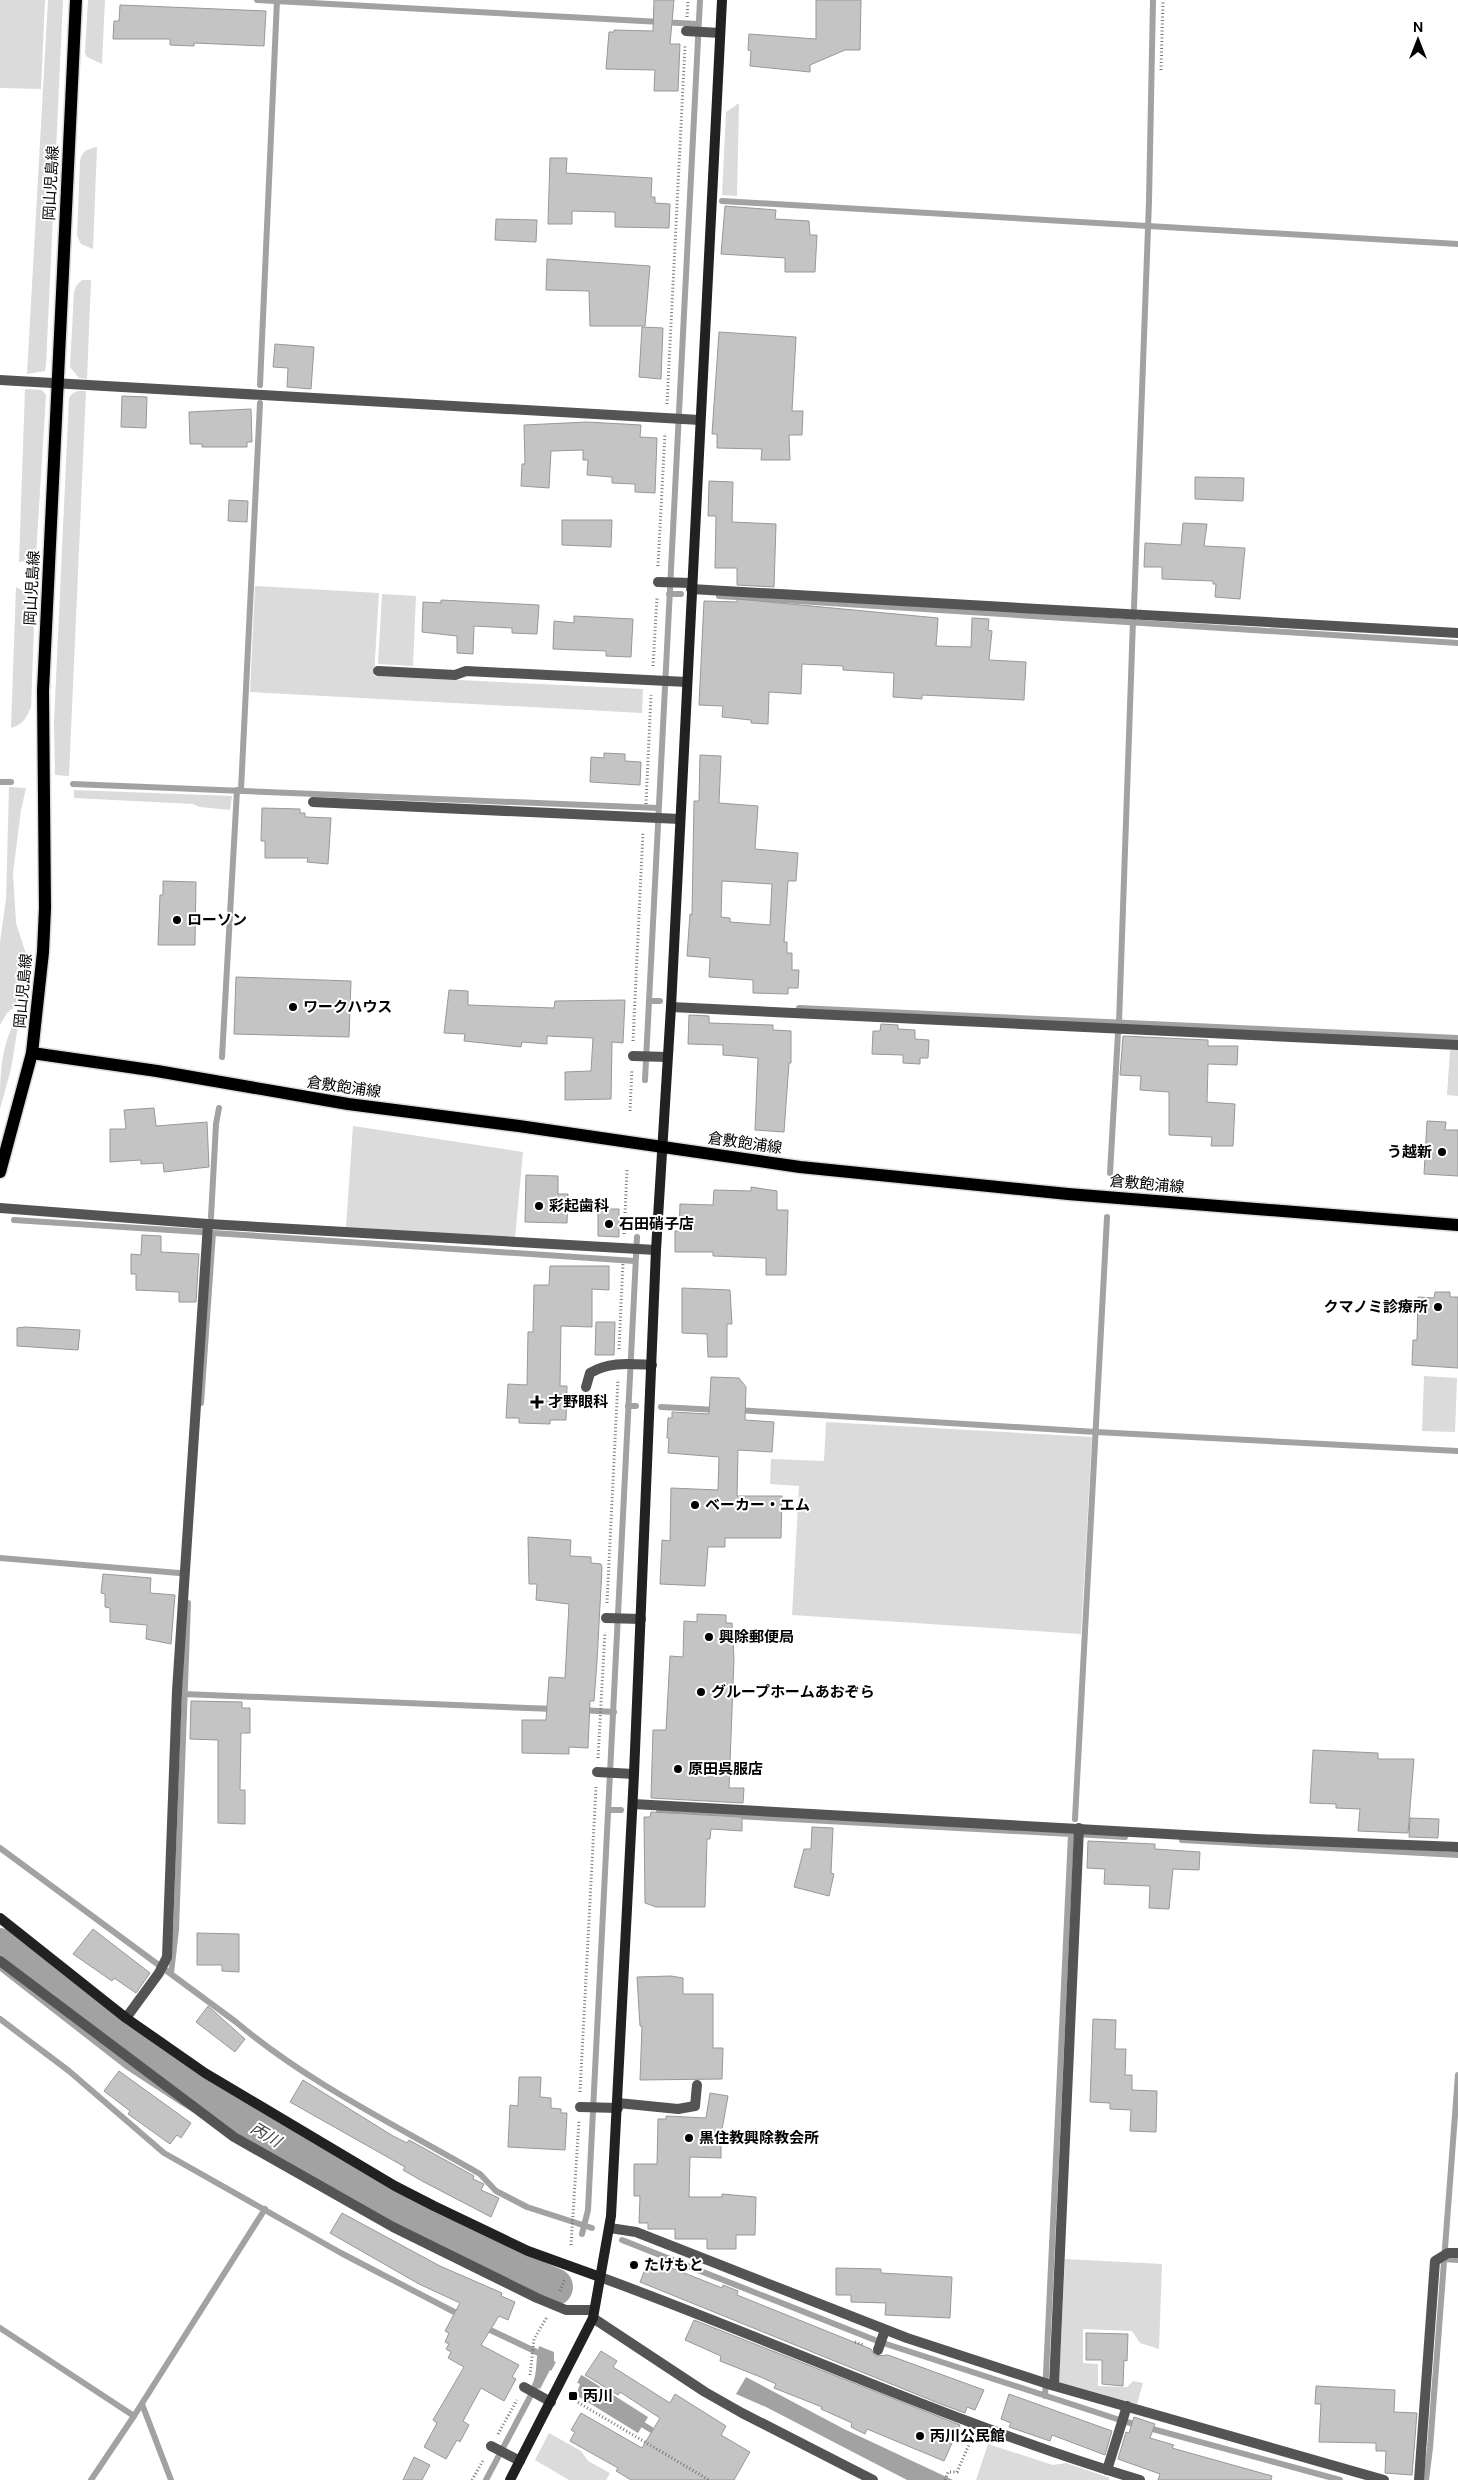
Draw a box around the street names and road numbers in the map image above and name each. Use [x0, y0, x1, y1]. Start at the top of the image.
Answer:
street label: 岡山児島線 [39, 145, 63, 221]
street label: 岡山児島線 [20, 550, 44, 626]
street label: 岡山児島線 [10, 953, 36, 1029]
street label: 倉敷飽浦線 [305, 1072, 383, 1102]
street label: 倉敷飽浦線 [706, 1128, 784, 1158]
street label: 倉敷飽浦線 [1109, 1171, 1185, 1197]

